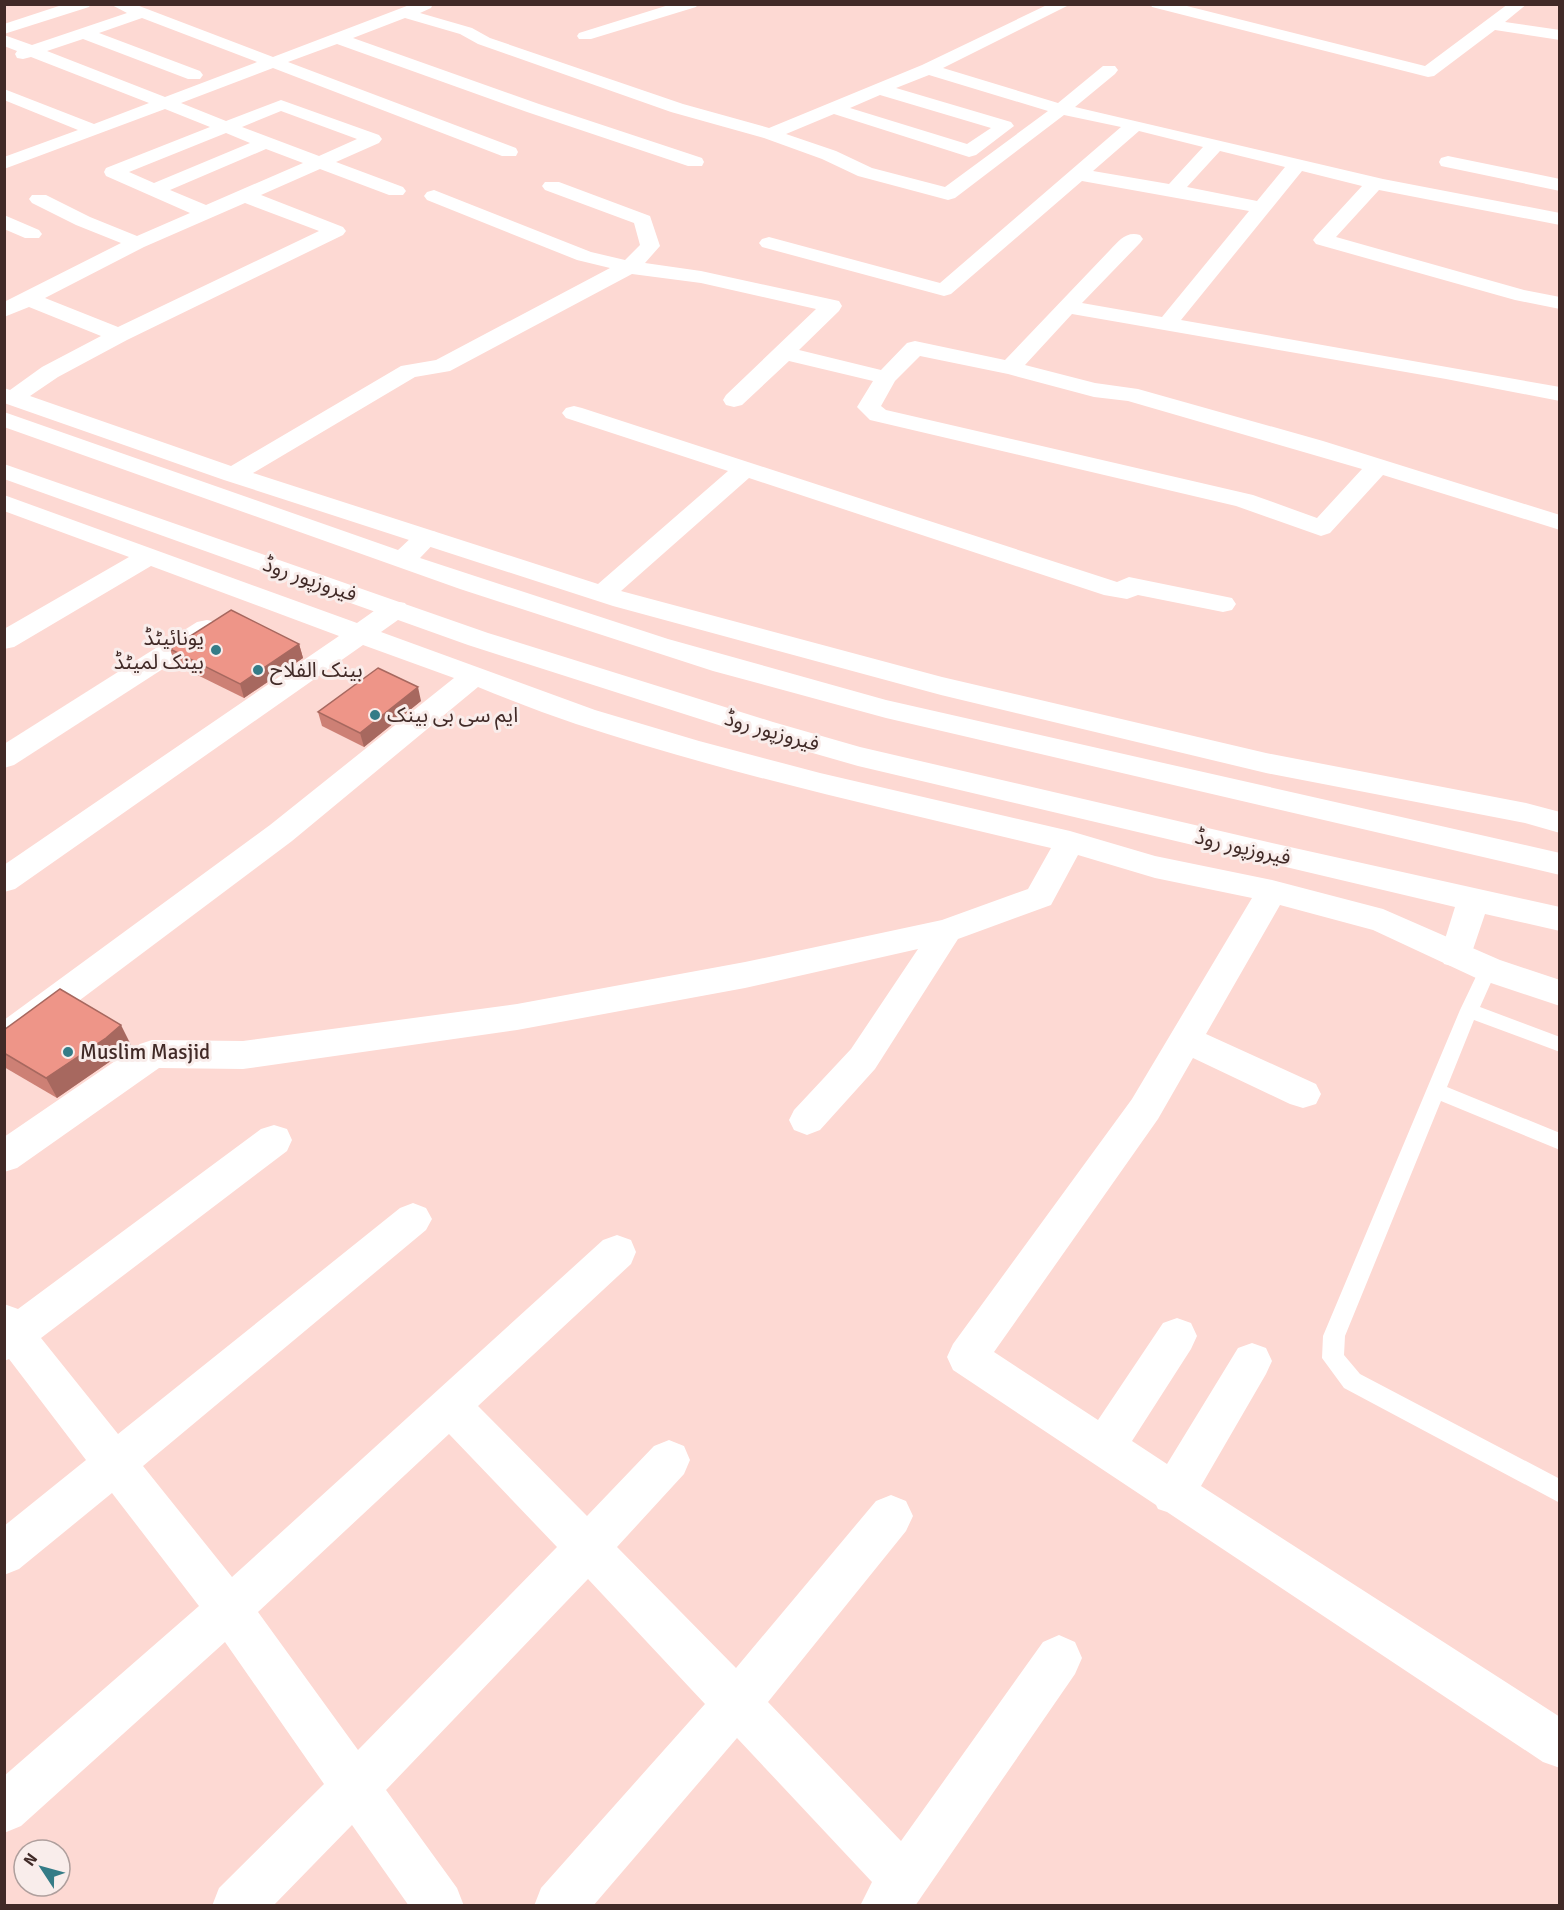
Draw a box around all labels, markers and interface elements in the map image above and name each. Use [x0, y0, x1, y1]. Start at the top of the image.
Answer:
street label: فیروزپور روڈ [260, 551, 360, 607]
place label: یونائیٹڈ بینک لمیٹڈ [114, 625, 204, 675]
marker: یونائیٹڈ بینک لمیٹڈ [209, 643, 223, 657]
place label: بینک الفلاح [270, 657, 363, 685]
marker: بینک الفلاح [251, 663, 265, 677]
place label: ایم سی بی بینک [387, 702, 518, 730]
street label: فیروزپور روڈ [721, 705, 823, 757]
marker: ایم سی بی بینک [368, 708, 382, 722]
street label: فیروزپور روڈ [1192, 823, 1293, 871]
place label: Muslim Masjid [80, 1039, 210, 1065]
marker: Muslim Masjid [61, 1045, 75, 1059]
north arrow [12, 1838, 72, 1898]
text: N [19, 1849, 42, 1870]

